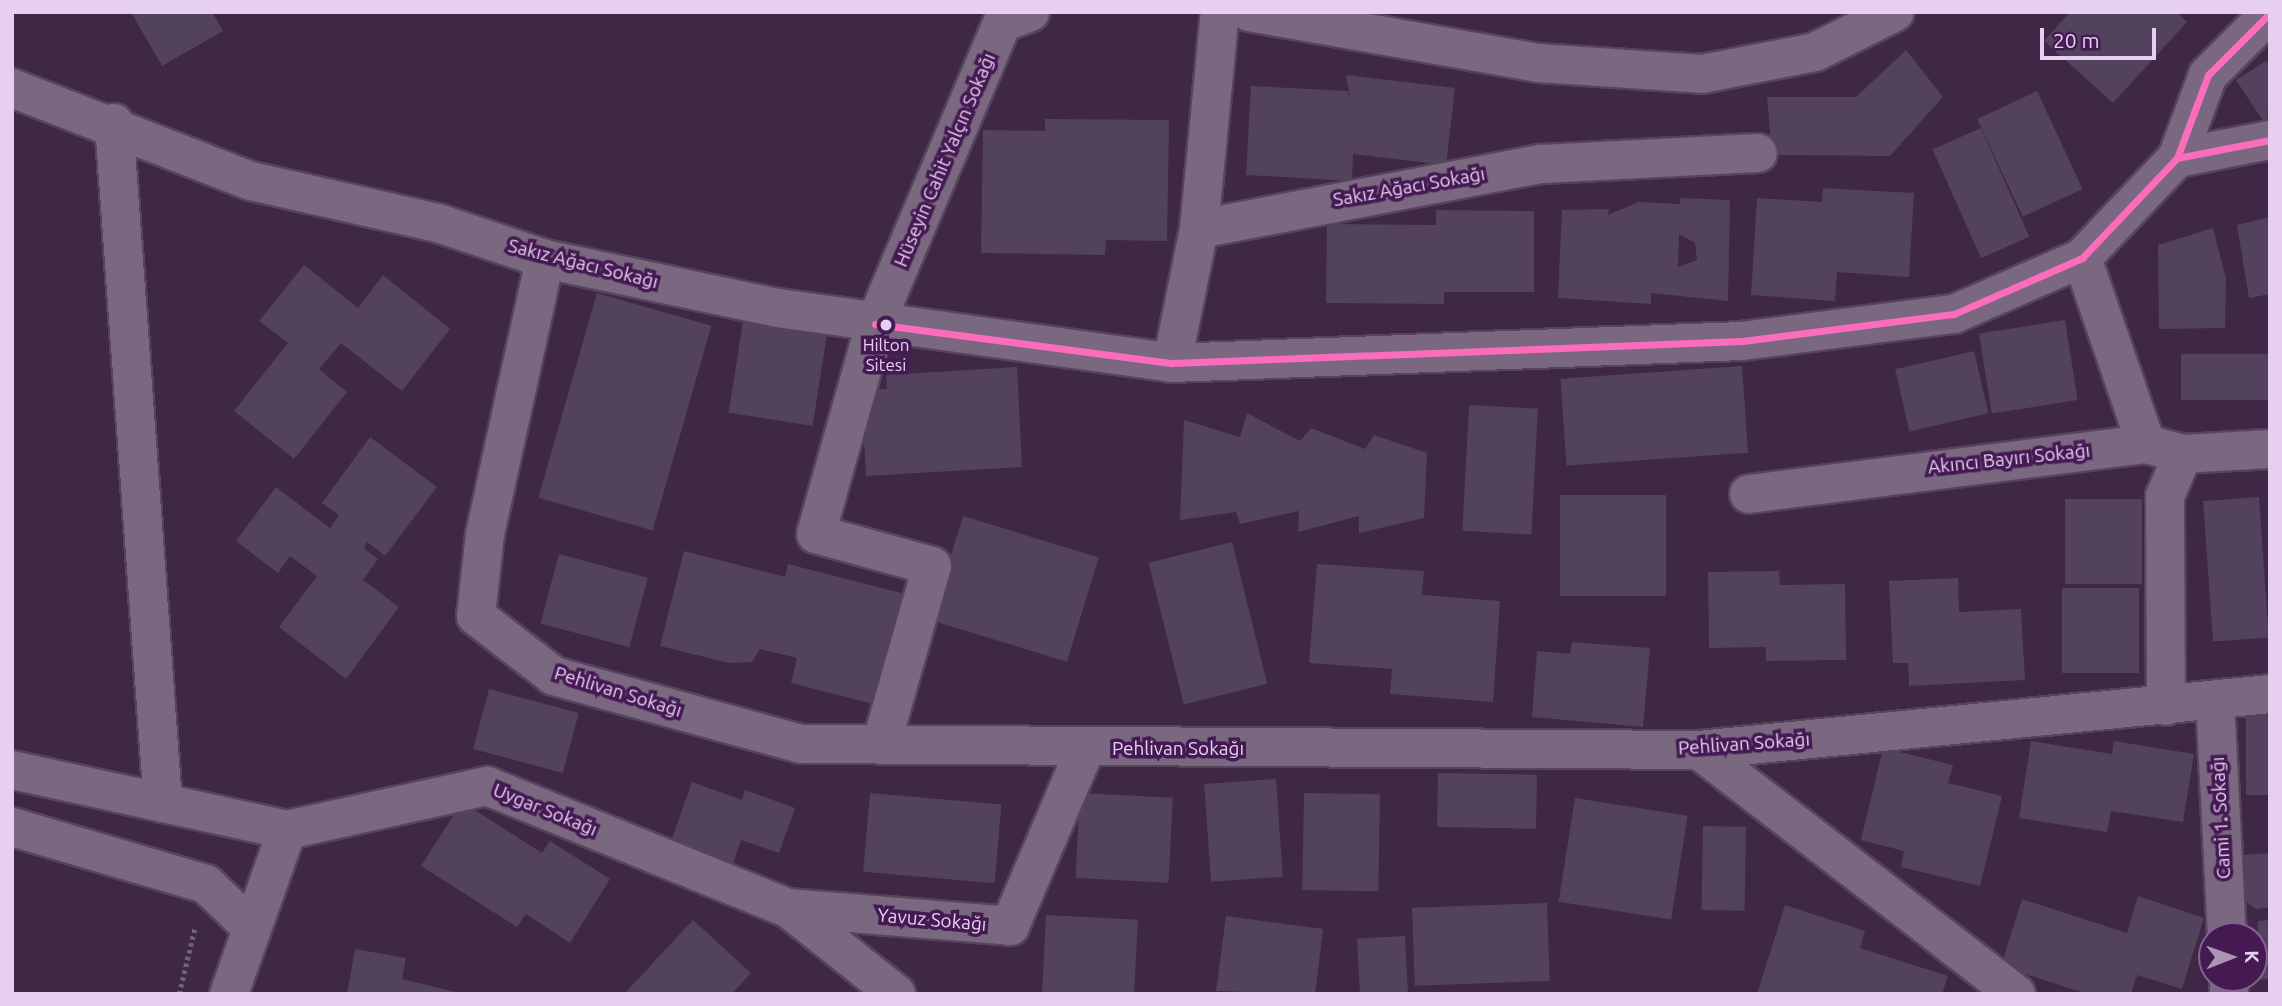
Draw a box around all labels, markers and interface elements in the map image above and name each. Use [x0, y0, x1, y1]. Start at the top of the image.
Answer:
scale bar [2044, 14, 2160, 58]
text: 20 m [2053, 28, 2100, 52]
street label: Hüseyin Cahit Yalçın Sokağı [890, 50, 1000, 270]
street label: Sakız Ağacı Sokağı [1331, 162, 1487, 212]
street label: Sakız Ağacı Sokağı [506, 234, 660, 294]
marker: Hilton Sitesi [879, 318, 893, 332]
place label: Hilton Sitesi [863, 335, 909, 375]
street label: Akıncı Bayırı Sokağı [1927, 439, 2091, 479]
street label: Pehlivan Sokağı [552, 662, 684, 722]
street label: Pehlivan Sokağı [1677, 728, 1811, 760]
street label: Pehlivan Sokağı [1112, 738, 1244, 760]
street label: Cami 1. Sokağı [2206, 756, 2236, 880]
street label: Uygar Sokağı [490, 779, 600, 841]
street label: Yavuz Sokağı [877, 904, 987, 936]
north arrow [2198, 922, 2268, 992]
text: K [2241, 950, 2263, 963]

